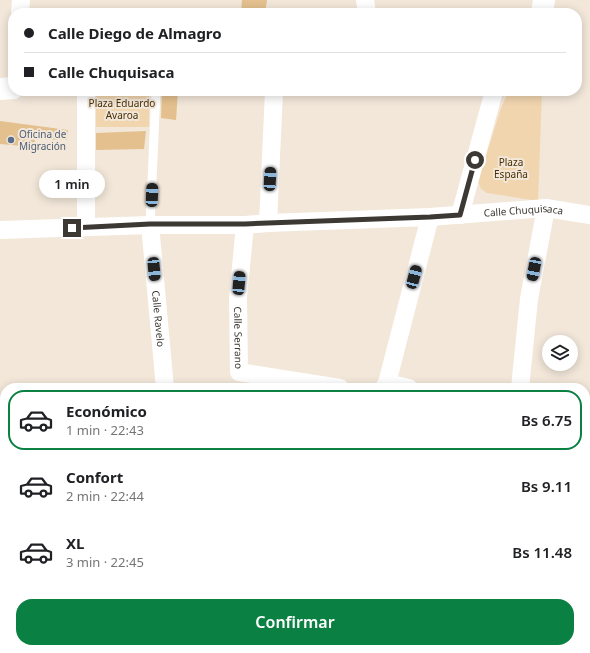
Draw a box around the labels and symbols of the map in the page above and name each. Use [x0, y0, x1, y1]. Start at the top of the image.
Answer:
park label: Plaza Eduardo Avaroa [89, 96, 155, 122]
place label: Oficina de Migración [19, 127, 67, 153]
marker: Oficina de Migración [6, 135, 16, 145]
route start [466, 151, 484, 169]
park label: Plaza España [494, 155, 528, 181]
car [263, 167, 277, 191]
callout: 1 min [39, 170, 105, 198]
car [146, 183, 158, 207]
street label: Calle Chuquisaca [483, 201, 564, 220]
route end [63, 219, 81, 237]
car [526, 256, 542, 282]
car [147, 257, 161, 281]
car [405, 264, 423, 290]
car [232, 271, 246, 295]
street label: Calle Ravelo [149, 290, 168, 347]
street label: Calle Serrano [231, 306, 246, 369]

